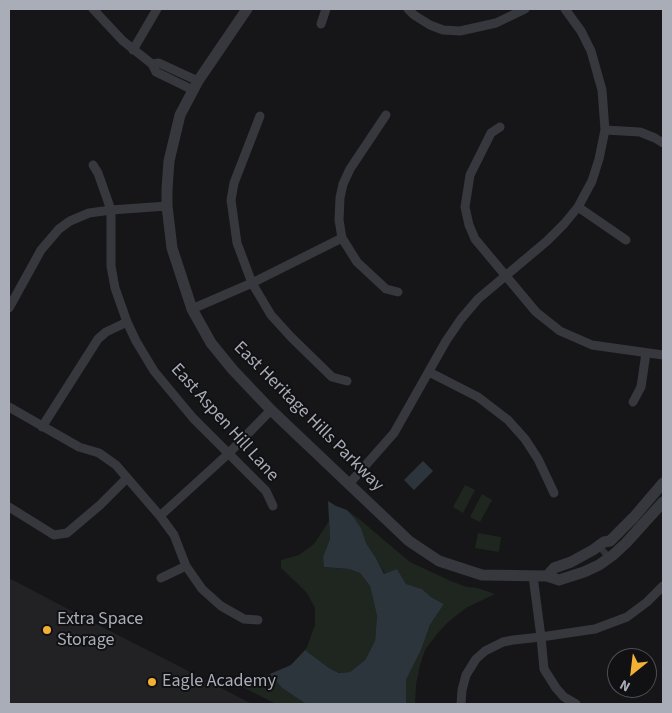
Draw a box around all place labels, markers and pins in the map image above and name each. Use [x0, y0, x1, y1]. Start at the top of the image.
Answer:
place label: Extra Space Storage [57, 609, 143, 652]
marker: Extra Space Storage [41, 624, 53, 636]
place label: Eagle Academy [162, 671, 276, 693]
marker: Eagle Academy [146, 676, 158, 688]

